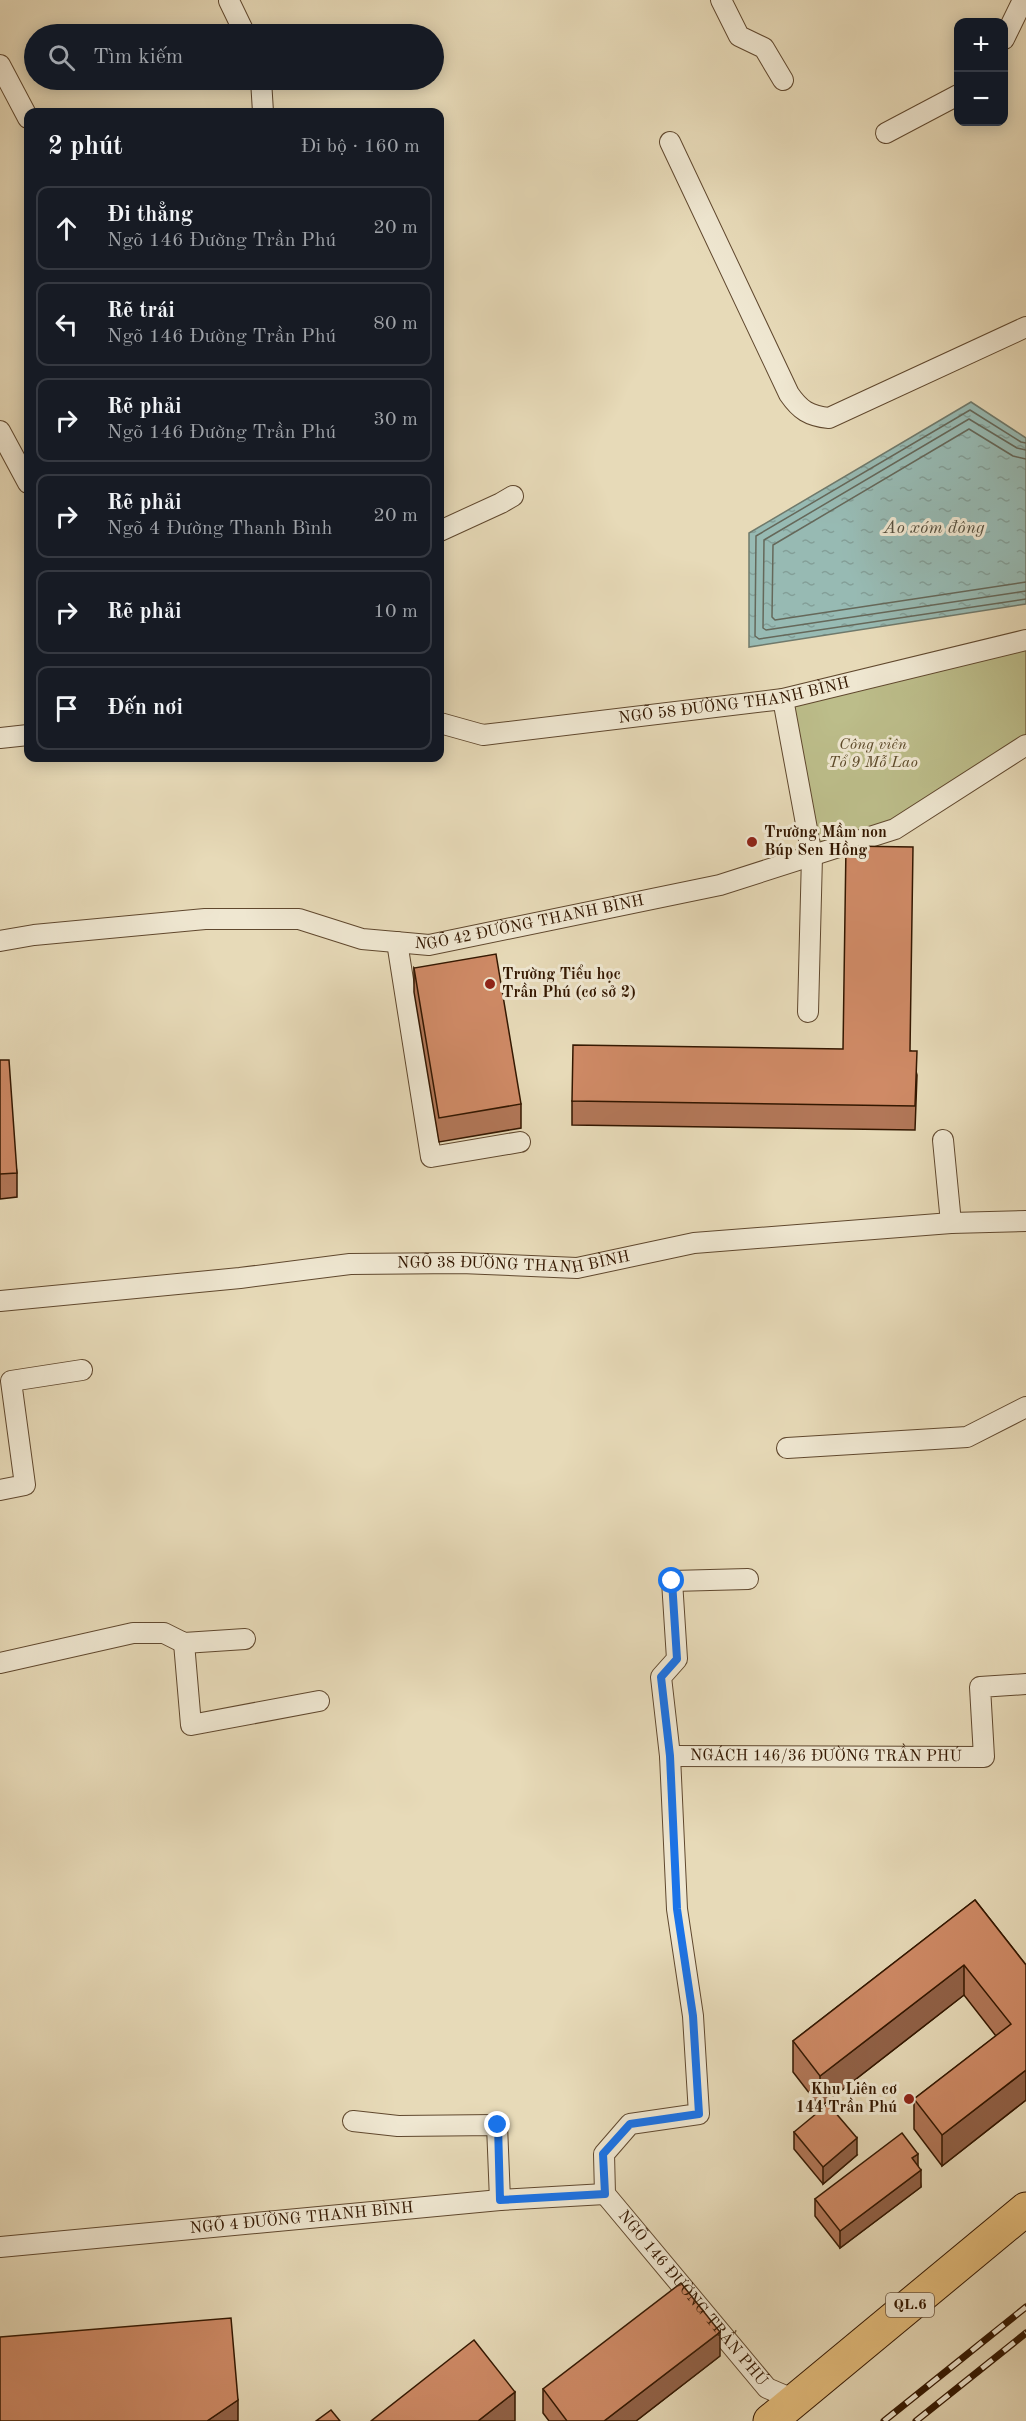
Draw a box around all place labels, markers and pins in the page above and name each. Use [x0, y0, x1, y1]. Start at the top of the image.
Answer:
place label: Trường Mầm non Búp Sen Hồng [764, 822, 887, 859]
marker: Trường Mầm non Búp Sen Hồng [745, 835, 759, 849]
place label: Trường Tiểu học Trần Phú (cơ sở 2) [502, 964, 636, 1001]
marker: Trường Tiểu học Trần Phú (cơ sở 2) [483, 977, 497, 991]
place label: Khu Liên cơ 144 Trần Phú [796, 2082, 897, 2116]
marker: Khu Liên cơ 144 Trần Phú [902, 2092, 916, 2106]

